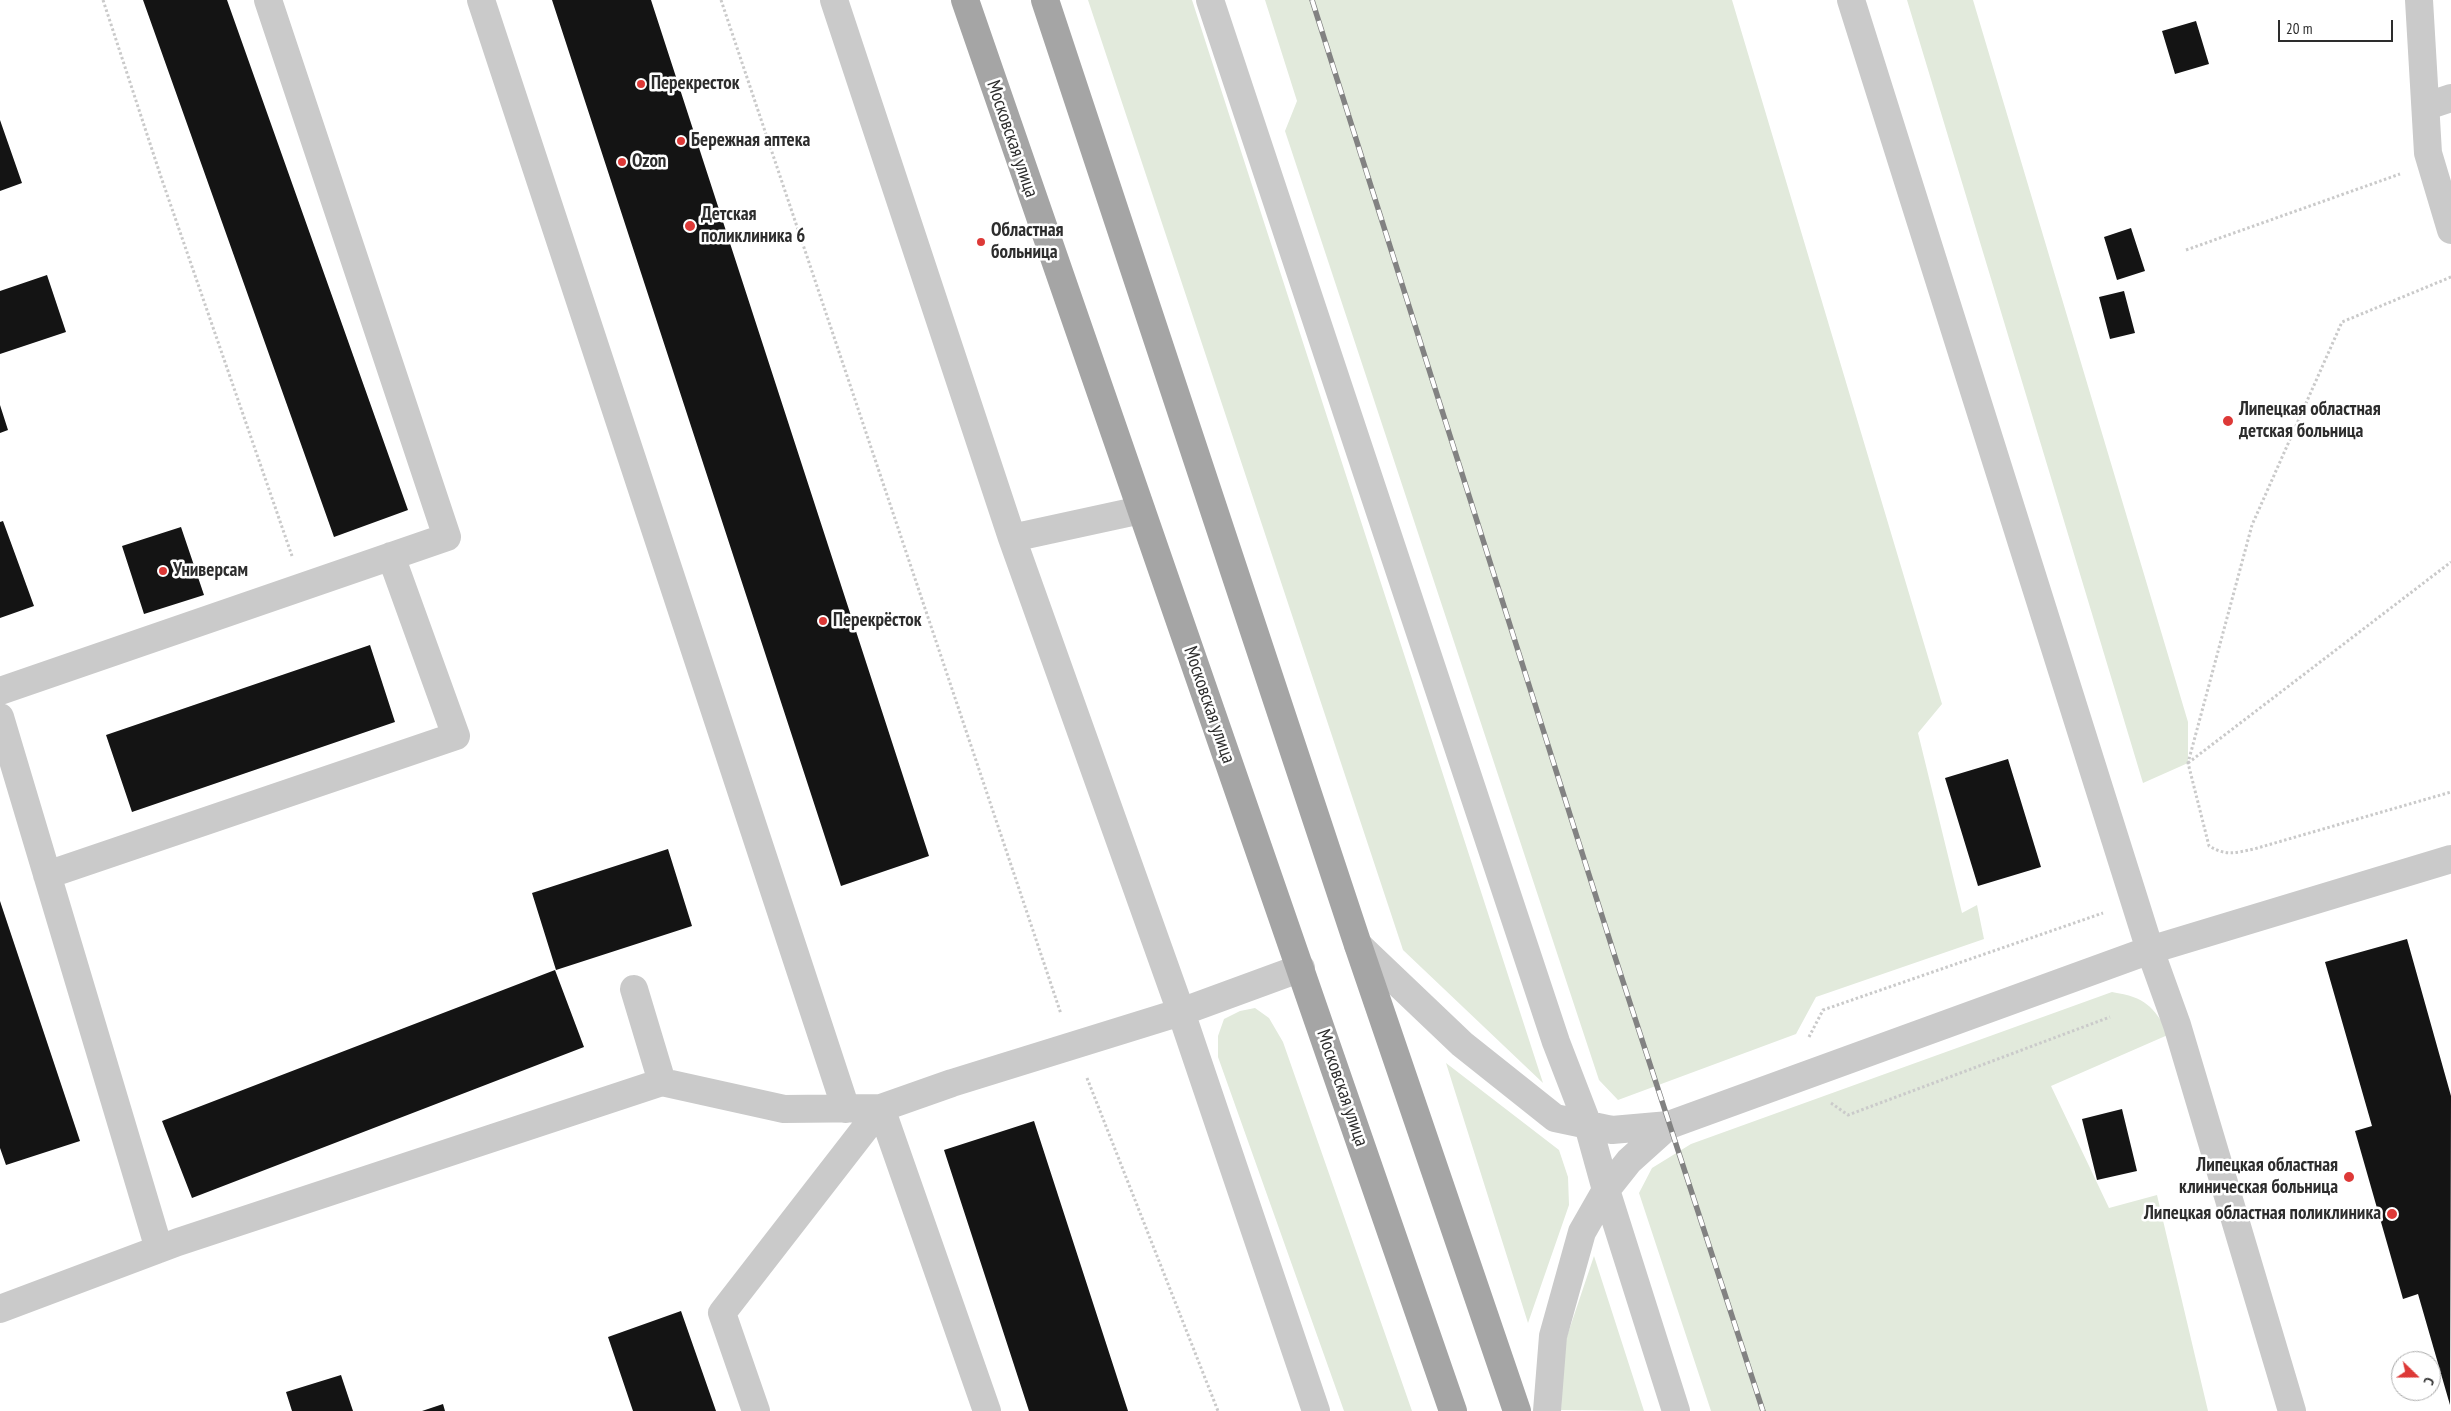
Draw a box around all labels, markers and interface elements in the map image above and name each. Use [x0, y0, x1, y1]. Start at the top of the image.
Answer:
scale bar [2281, 10, 2396, 42]
text: 20 m [2286, 19, 2312, 38]
place label: Перекресток [651, 73, 739, 95]
marker: Перекресток [635, 78, 647, 90]
street label: Московская улица [981, 78, 1043, 200]
place label: Бережная аптека [691, 130, 810, 152]
marker: Бережная аптека [675, 135, 687, 147]
place label: Ozon [632, 151, 666, 173]
marker: Ozon [616, 156, 628, 168]
place label: Детская поликлиника 6 [701, 204, 805, 248]
marker: Детская поликлиника 6 [683, 219, 697, 233]
place label: Областная больница [991, 220, 1064, 264]
marker: Областная больница [975, 236, 987, 248]
place label: Липецкая областная детская больница [2239, 399, 2381, 443]
marker: Липецкая областная детская больница [2221, 414, 2235, 428]
place label: Универсам [173, 560, 248, 582]
marker: Универсам [157, 565, 169, 577]
place label: Перекрёсток [833, 610, 921, 632]
marker: Перекрёсток [817, 615, 829, 627]
street label: Московская улица [1178, 644, 1240, 766]
street label: Московская улица [1311, 1027, 1373, 1149]
place label: Липецкая областная клиническая больница [2179, 1155, 2338, 1199]
marker: Липецкая областная клиническая больница [2342, 1170, 2356, 1184]
place label: Липецкая областная поликлиника [2144, 1203, 2381, 1225]
marker: Липецкая областная поликлиника [2385, 1207, 2399, 1221]
north arrow [2391, 1351, 2441, 1401]
text: С [2419, 1375, 2439, 1388]

